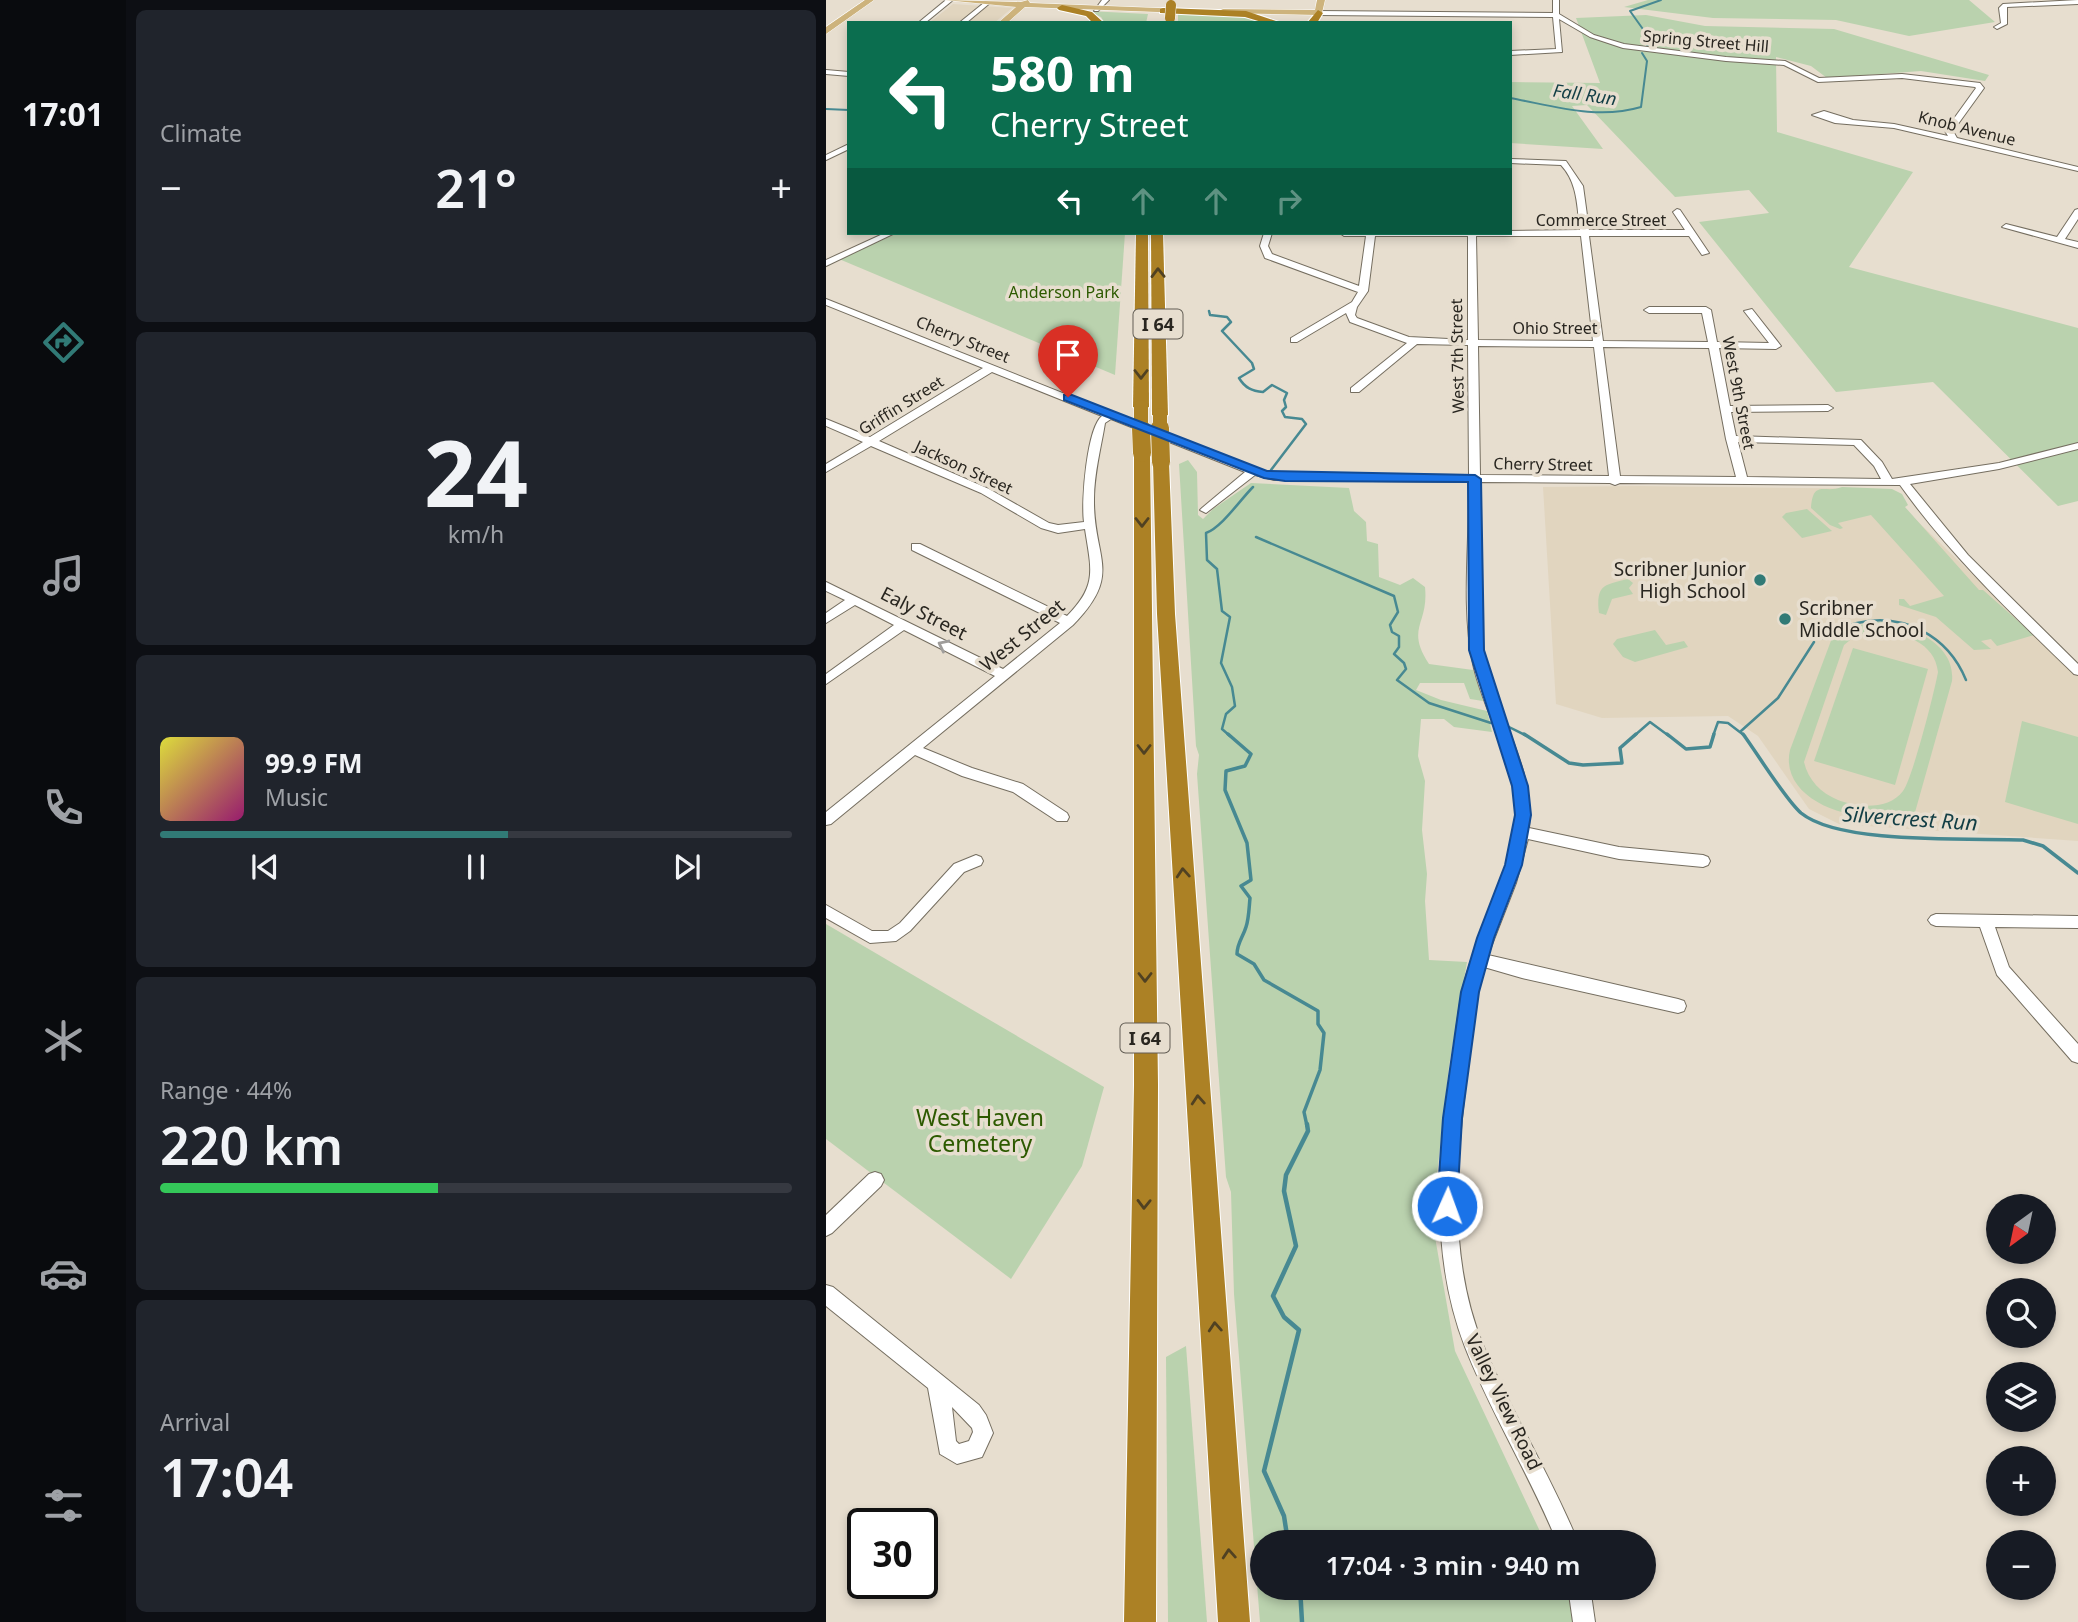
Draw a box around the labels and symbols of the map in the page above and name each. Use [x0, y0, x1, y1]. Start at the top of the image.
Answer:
street label: Spring Street Hill [1642, 25, 1770, 57]
water label: Fall Run [1552, 78, 1618, 110]
street label: Knob Avenue [1916, 105, 2018, 151]
street label: Commerce Street [1536, 209, 1667, 231]
one-way arrow [1150, 267, 1165, 278]
park label: Anderson Park [1009, 281, 1120, 303]
street label: West 7th Street [1445, 298, 1469, 414]
street label: Cherry Street [913, 310, 1013, 368]
road number: I 64 [1134, 310, 1182, 338]
street label: Ohio Street [1512, 317, 1598, 339]
pin [1038, 325, 1098, 397]
street label: West 9th Street [1717, 335, 1761, 452]
street label: Griffin Street [854, 370, 948, 440]
one-way arrow [1133, 370, 1149, 380]
street label: Jackson Street [910, 434, 1017, 499]
street label: Cherry Street [1493, 452, 1593, 476]
one-way arrow [1134, 517, 1150, 527]
place label: Scribner Junior High School [1614, 556, 1746, 604]
marker: Scribner Junior High School [1752, 572, 1768, 588]
street label: Ealy Street [876, 580, 972, 646]
street label: West Street [974, 593, 1070, 677]
place label: Scribner Middle School [1799, 595, 1924, 643]
marker: Scribner Middle School [1777, 611, 1793, 627]
one-way arrow [938, 639, 950, 653]
one-way arrow [1136, 744, 1151, 755]
water label: Silvercrest Run [1841, 799, 1979, 837]
one-way arrow [1176, 867, 1191, 878]
one-way arrow [1137, 972, 1153, 982]
road number: I 64 [1120, 1023, 1170, 1052]
one-way arrow [1191, 1094, 1206, 1105]
park label: West Haven Cemetery [916, 1101, 1044, 1159]
position arrow [1410, 1169, 1484, 1243]
north arrow [1986, 1194, 2056, 1264]
one-way arrow [1137, 1199, 1152, 1210]
one-way arrow [1208, 1321, 1223, 1332]
street label: Valley View Road [1460, 1330, 1548, 1474]
speed limit sign: 30 [847, 1508, 938, 1599]
one-way arrow [1222, 1548, 1237, 1559]

